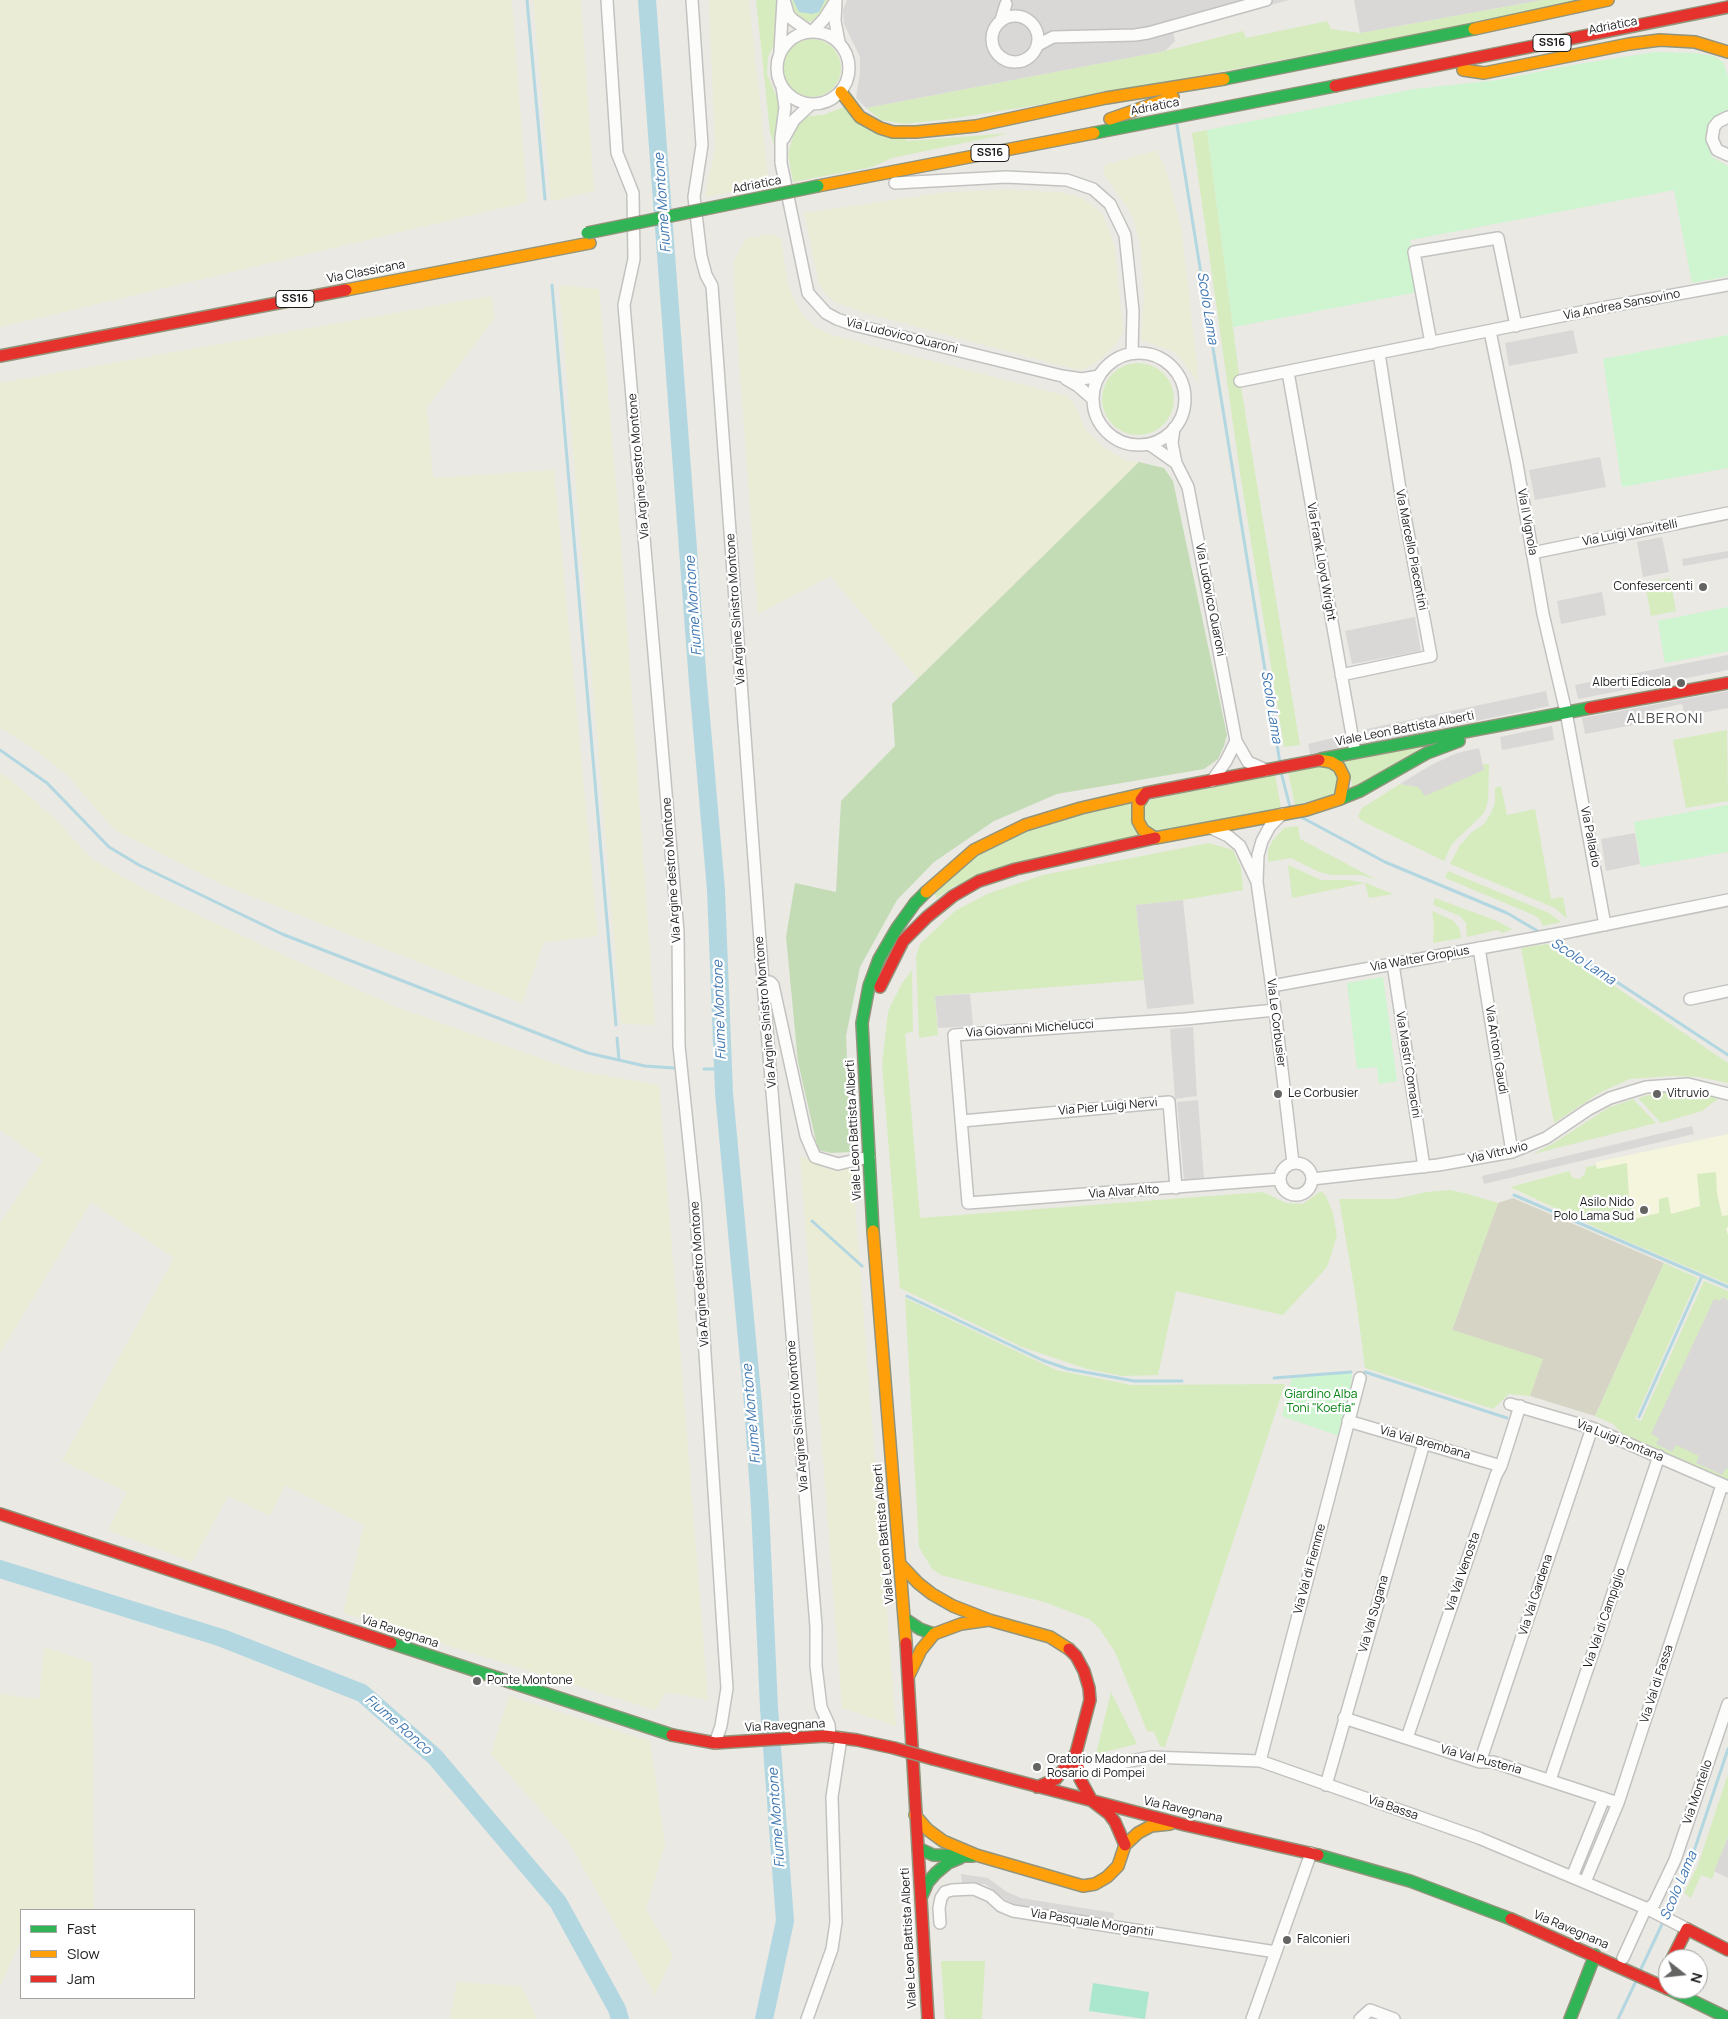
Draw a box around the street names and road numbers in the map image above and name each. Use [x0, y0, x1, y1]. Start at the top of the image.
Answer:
street label: Adriatica [1587, 14, 1639, 38]
road number: SS16 [1533, 34, 1571, 52]
street label: Adriatica [1129, 95, 1181, 119]
road number: SS16 [971, 144, 1009, 162]
street label: Adriatica [731, 173, 783, 197]
street label: Via Classicana [326, 257, 406, 287]
street label: Via Andrea Sansovino [1563, 287, 1681, 323]
road number: SS16 [276, 290, 314, 308]
street label: Via Ludovico Quaroni [845, 315, 959, 357]
street label: Via Argine destro Montone [625, 393, 653, 539]
street label: Via Marcello Piacentini [1392, 488, 1430, 612]
street label: Via Il Vignola [1514, 488, 1540, 556]
street label: Via Frank Lloyd Wright [1303, 502, 1339, 622]
street label: Via Luigi Vanvitelli [1581, 517, 1679, 549]
street label: Via Argine Sinistro Montone [724, 533, 748, 685]
street label: Via Ludovico Quaroni [1192, 542, 1228, 658]
street label: Viale Leon Battista Alberti [1335, 708, 1475, 750]
street label: Via Argine destro Montone [660, 797, 684, 943]
street label: Via Palladio [1577, 805, 1603, 869]
street label: Via Argine Sinistro Montone [752, 936, 780, 1088]
street label: Via Walter Gropius [1369, 943, 1471, 975]
street label: Via Le Corbusier [1263, 978, 1289, 1068]
street label: Via Antoni Gaudì [1482, 1005, 1510, 1095]
street label: Via Mastri Comacini [1392, 1011, 1424, 1119]
street label: Via Giovanni Michelucci [966, 1017, 1094, 1041]
street label: Viale Leon Battista Alberti [843, 1059, 865, 1201]
street label: Via Pier Luigi Nervi [1058, 1095, 1158, 1119]
street label: Via Vitruvio [1467, 1139, 1529, 1167]
street label: Via Alvar Alto [1088, 1182, 1160, 1202]
street label: Via Argine destro Montone [688, 1201, 712, 1347]
street label: Via Argine Sinistro Montone [784, 1340, 812, 1492]
street label: Via Luigi Fontana [1574, 1417, 1666, 1465]
street label: Via Val Brembana [1378, 1423, 1472, 1463]
street label: Viale Leon Battista Alberti [871, 1463, 897, 1605]
street label: Via Val di Fiemme [1291, 1522, 1329, 1616]
street label: Via Val Venosta [1443, 1531, 1483, 1613]
street label: Via Val Gardena [1516, 1553, 1556, 1637]
street label: Via Val di Campiglio [1581, 1566, 1629, 1670]
street label: Via Val Sugana [1356, 1574, 1392, 1654]
street label: Via Ravegnana [360, 1613, 440, 1651]
street label: Via Val di Fassa [1638, 1643, 1676, 1725]
street label: Via Ravegnana [744, 1717, 826, 1735]
street label: Via Val Pusteria [1439, 1742, 1523, 1778]
street label: Via Montello [1680, 1758, 1716, 1826]
street label: Via Bassa [1366, 1793, 1420, 1823]
street label: Via Ravegnana [1142, 1794, 1224, 1826]
street label: Viale Leon Battista Alberti [898, 1867, 920, 2009]
street label: Via Pasquale Morgantii [1029, 1906, 1155, 1940]
street label: Via Ravegnana [1531, 1908, 1611, 1952]

